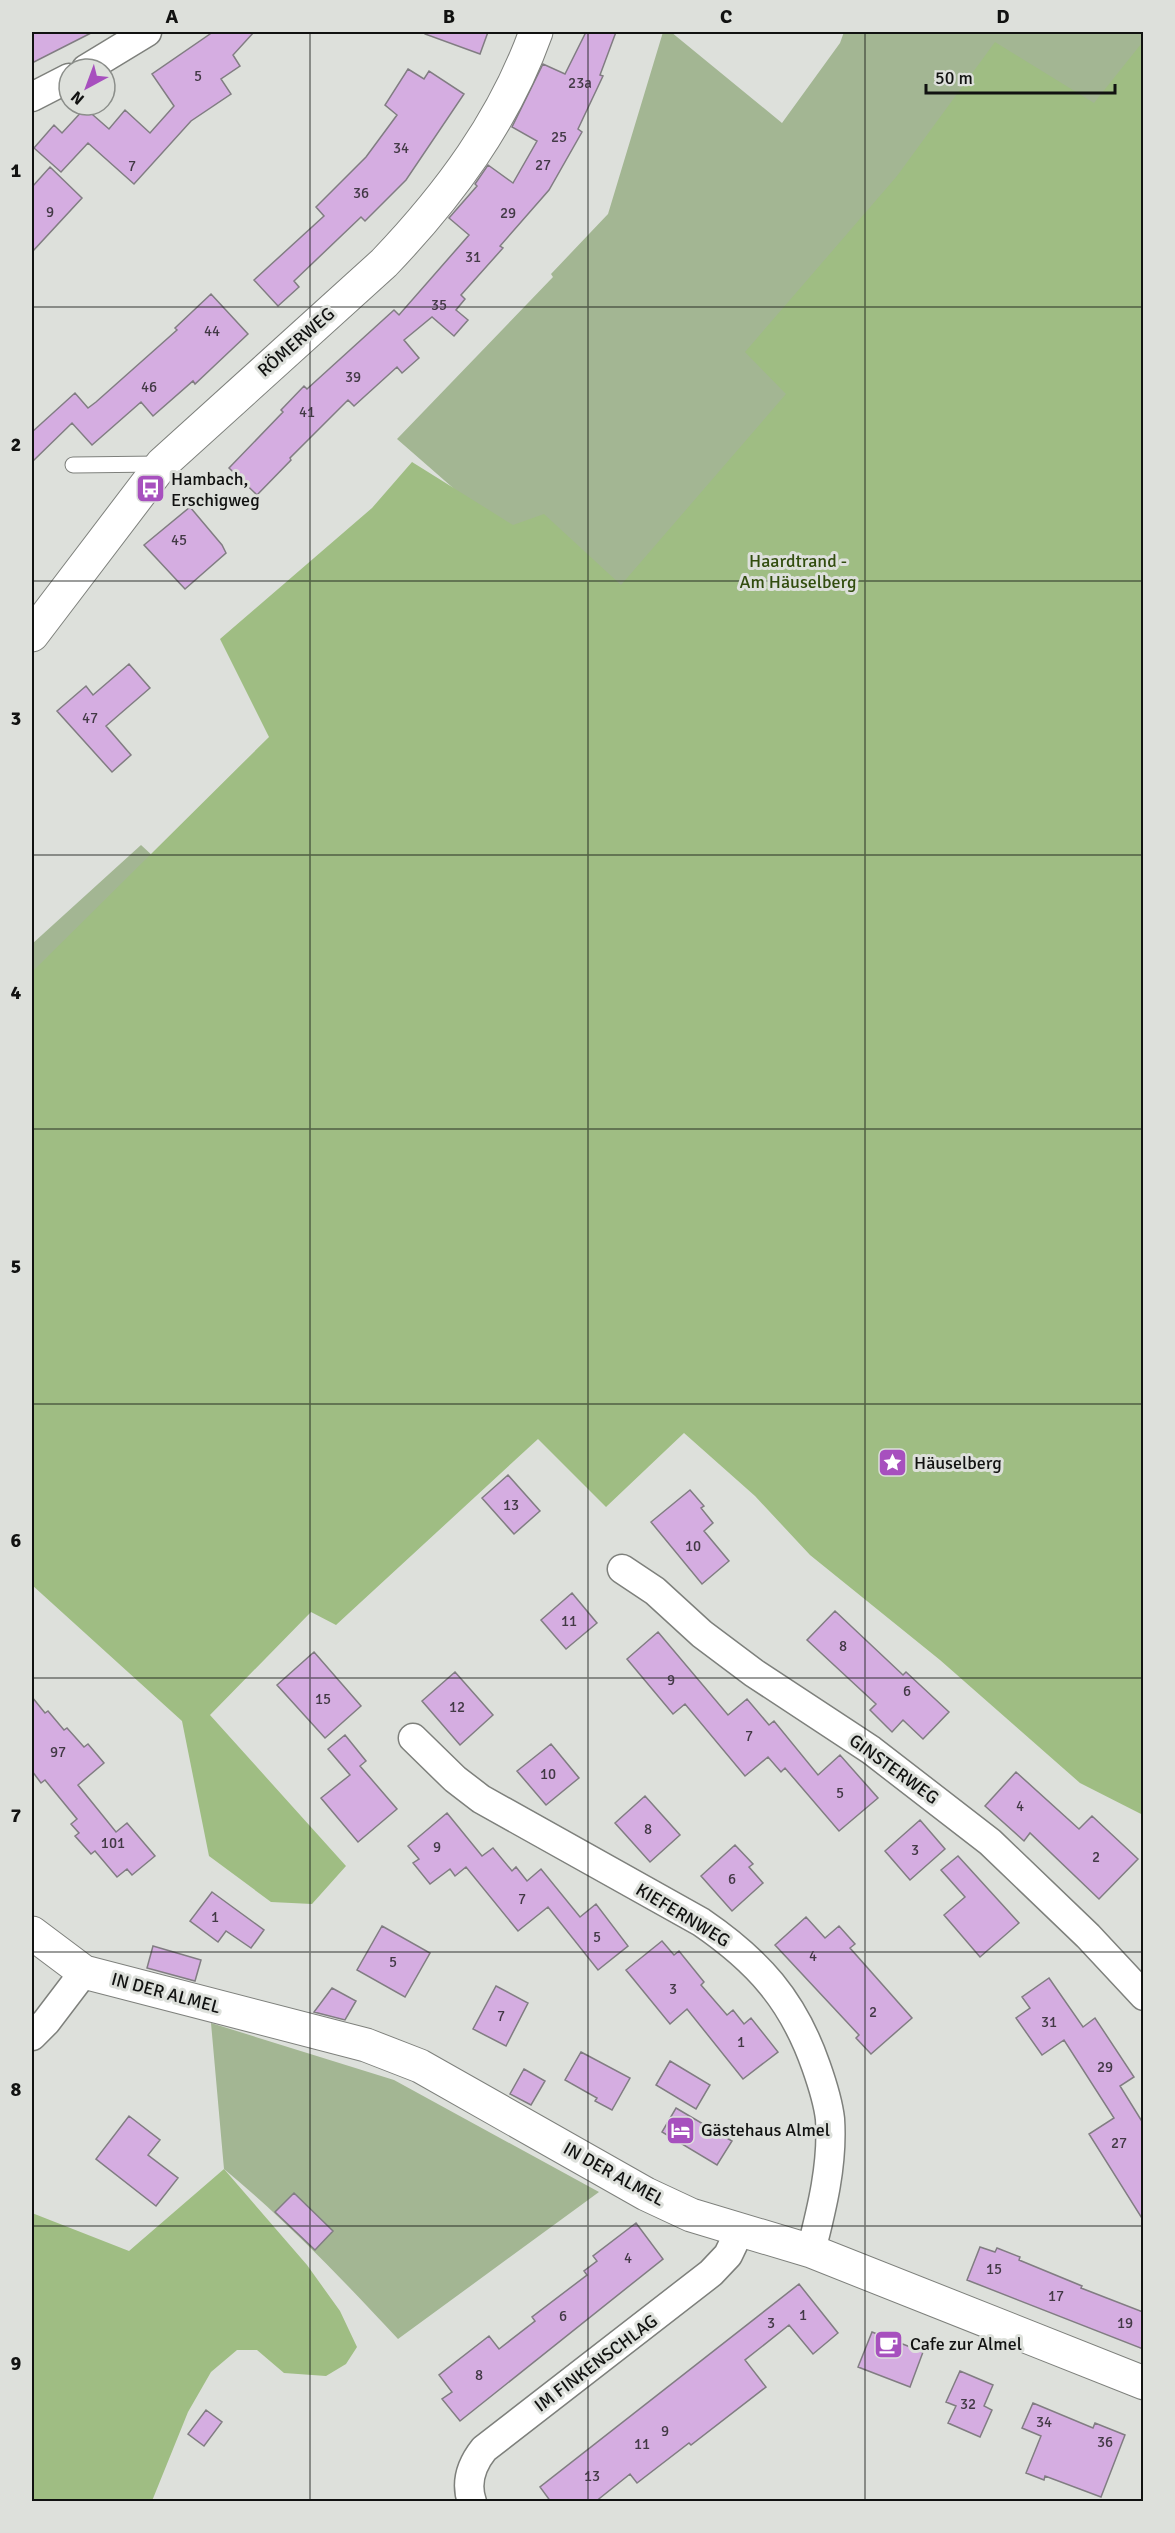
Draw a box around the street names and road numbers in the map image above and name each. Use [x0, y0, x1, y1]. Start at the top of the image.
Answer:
street label: RÖMERWEG [253, 303, 339, 381]
street label: GINSTERWEG [845, 1729, 943, 1809]
street label: KIEFERNWEG [632, 1878, 734, 1952]
street label: IN DER ALMEL [109, 1968, 223, 2018]
street label: IN DER ALMEL [560, 2137, 668, 2211]
street label: IM FINKENSCHLAG [530, 2310, 662, 2416]

